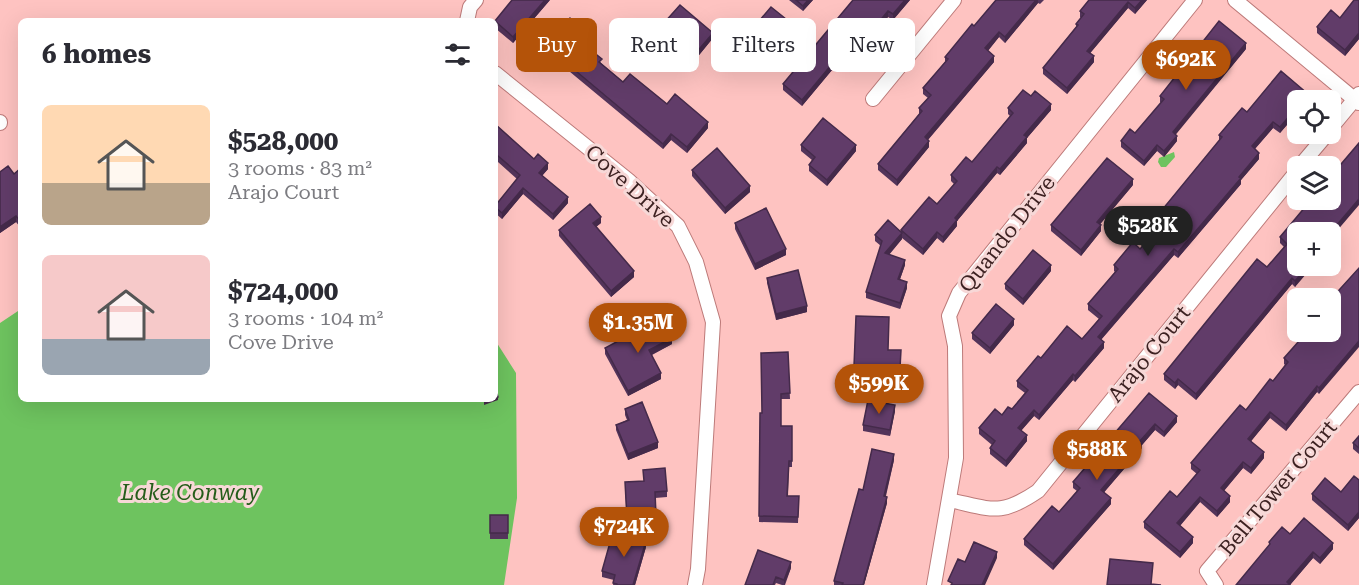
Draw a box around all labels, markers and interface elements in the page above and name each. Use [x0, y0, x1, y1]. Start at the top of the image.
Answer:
chip: Buy [516, 18, 597, 72]
chip: Rent [609, 18, 699, 72]
chip: Filters [711, 18, 816, 72]
chip: New [828, 18, 915, 72]
icon: filters [441, 38, 474, 71]
text: 6 homes [42, 39, 151, 69]
pin: $692K [1144, 40, 1228, 91]
text: $692K [1156, 47, 1216, 71]
map controls [1287, 90, 1341, 342]
button: locate [1287, 90, 1341, 144]
text: $528,000 [228, 126, 338, 156]
icon: home [90, 129, 162, 201]
street label: Cove Drive [581, 140, 679, 232]
text: 3 rooms · 83 m² [228, 156, 372, 180]
button: layers [1287, 156, 1341, 210]
street label: Quando Drive [954, 171, 1060, 297]
text: Arajo Court [228, 180, 339, 204]
pin: $528K [1106, 206, 1190, 257]
text: $528K [1118, 213, 1178, 237]
button: + [1287, 222, 1341, 276]
text: $724,000 [228, 276, 338, 306]
icon: home [90, 279, 162, 351]
button: − [1287, 288, 1341, 342]
street label: Arajo Court [1103, 301, 1195, 407]
pin: $1.35M [589, 303, 687, 354]
text: 3 rooms · 104 m² [228, 306, 383, 330]
text: $1.35M [603, 310, 673, 334]
text: Cove Drive [228, 330, 334, 354]
pin: $599K [837, 364, 921, 415]
text: $599K [849, 371, 909, 395]
street label: Bell Tower Court [1214, 415, 1342, 561]
pin: $588K [1055, 430, 1139, 481]
text: $588K [1067, 437, 1127, 461]
water label: Lake Conway [120, 480, 260, 505]
pin: $724K [582, 507, 666, 558]
text: $724K [594, 514, 654, 538]

